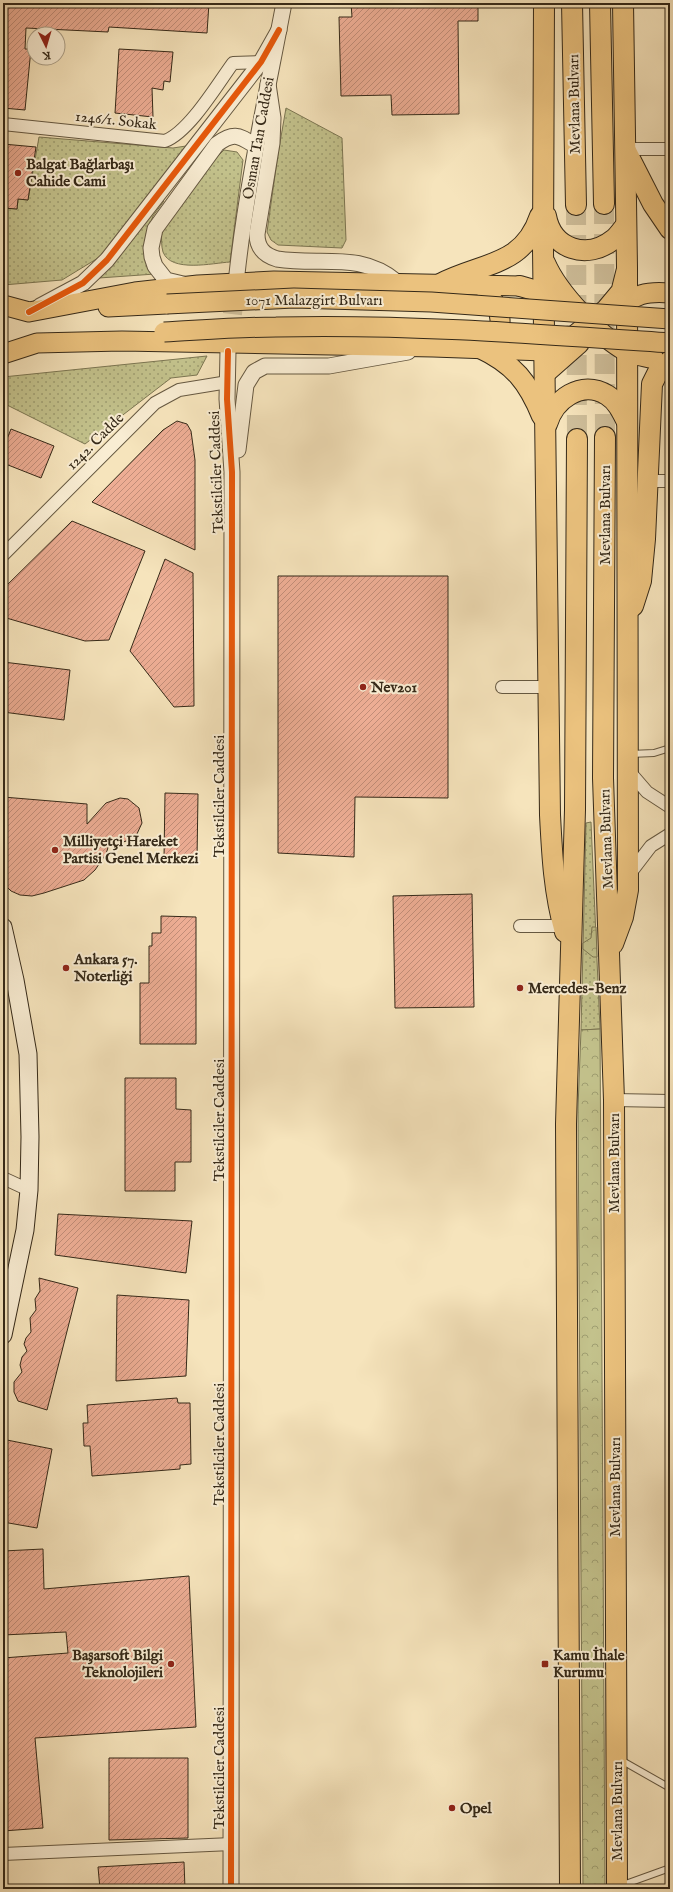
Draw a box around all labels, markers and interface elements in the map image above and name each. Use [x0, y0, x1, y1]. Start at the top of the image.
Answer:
north arrow [26, 26, 66, 66]
text: K [41, 48, 51, 62]
street label: Mevlana Bulvarı [564, 54, 585, 154]
street label: Osman Tan Caddesi [238, 75, 279, 201]
street label: 1246/1. Sokak [74, 107, 159, 134]
place label: Balgat Bağlarbaşı Cahide Cami [26, 155, 134, 191]
marker: Balgat Bağlarbaşı Cahide Cami [13, 168, 23, 178]
street label: 1071 Malazgirt Bulvarı [245, 291, 383, 310]
street label: 1242. Cadde [63, 409, 128, 474]
street label: Tekstilciler Caddesi [205, 410, 228, 534]
street label: Mevlana Bulvarı [596, 465, 615, 565]
place label: Nev201 [370, 678, 417, 697]
marker: Nev201 [358, 682, 368, 692]
street label: Tekstilciler Caddesi [210, 735, 229, 857]
street label: Mevlana Bulvarı [595, 789, 618, 889]
place label: Milliyetçi Hareket Partisi Genel Merkezi [63, 832, 198, 868]
marker: Milliyetçi Hareket Partisi Genel Merkezi [50, 845, 60, 855]
place label: Ankara 57. Noterliği [73, 950, 138, 986]
marker: Ankara 57. Noterliği [61, 963, 71, 973]
place label: Mercedes-Benz [528, 979, 627, 998]
marker: Mercedes-Benz [515, 983, 525, 993]
street label: Tekstilciler Caddesi [210, 1059, 229, 1181]
street label: Mevlana Bulvarı [605, 1113, 624, 1213]
street label: Tekstilciler Caddesi [210, 1383, 229, 1505]
street label: Mevlana Bulvarı [606, 1437, 625, 1537]
place label: Başarsoft Bilgi Teknolojileri [72, 1646, 163, 1682]
place label: Kamu İhale Kurumu [553, 1646, 625, 1682]
marker: Başarsoft Bilgi Teknolojileri [166, 1659, 176, 1669]
marker: Kamu İhale Kurumu [540, 1659, 550, 1669]
street label: Tekstilciler Caddesi [210, 1707, 229, 1829]
street label: Mevlana Bulvarı [608, 1761, 627, 1861]
place label: Opel [460, 1799, 492, 1818]
marker: Opel [447, 1803, 457, 1813]

